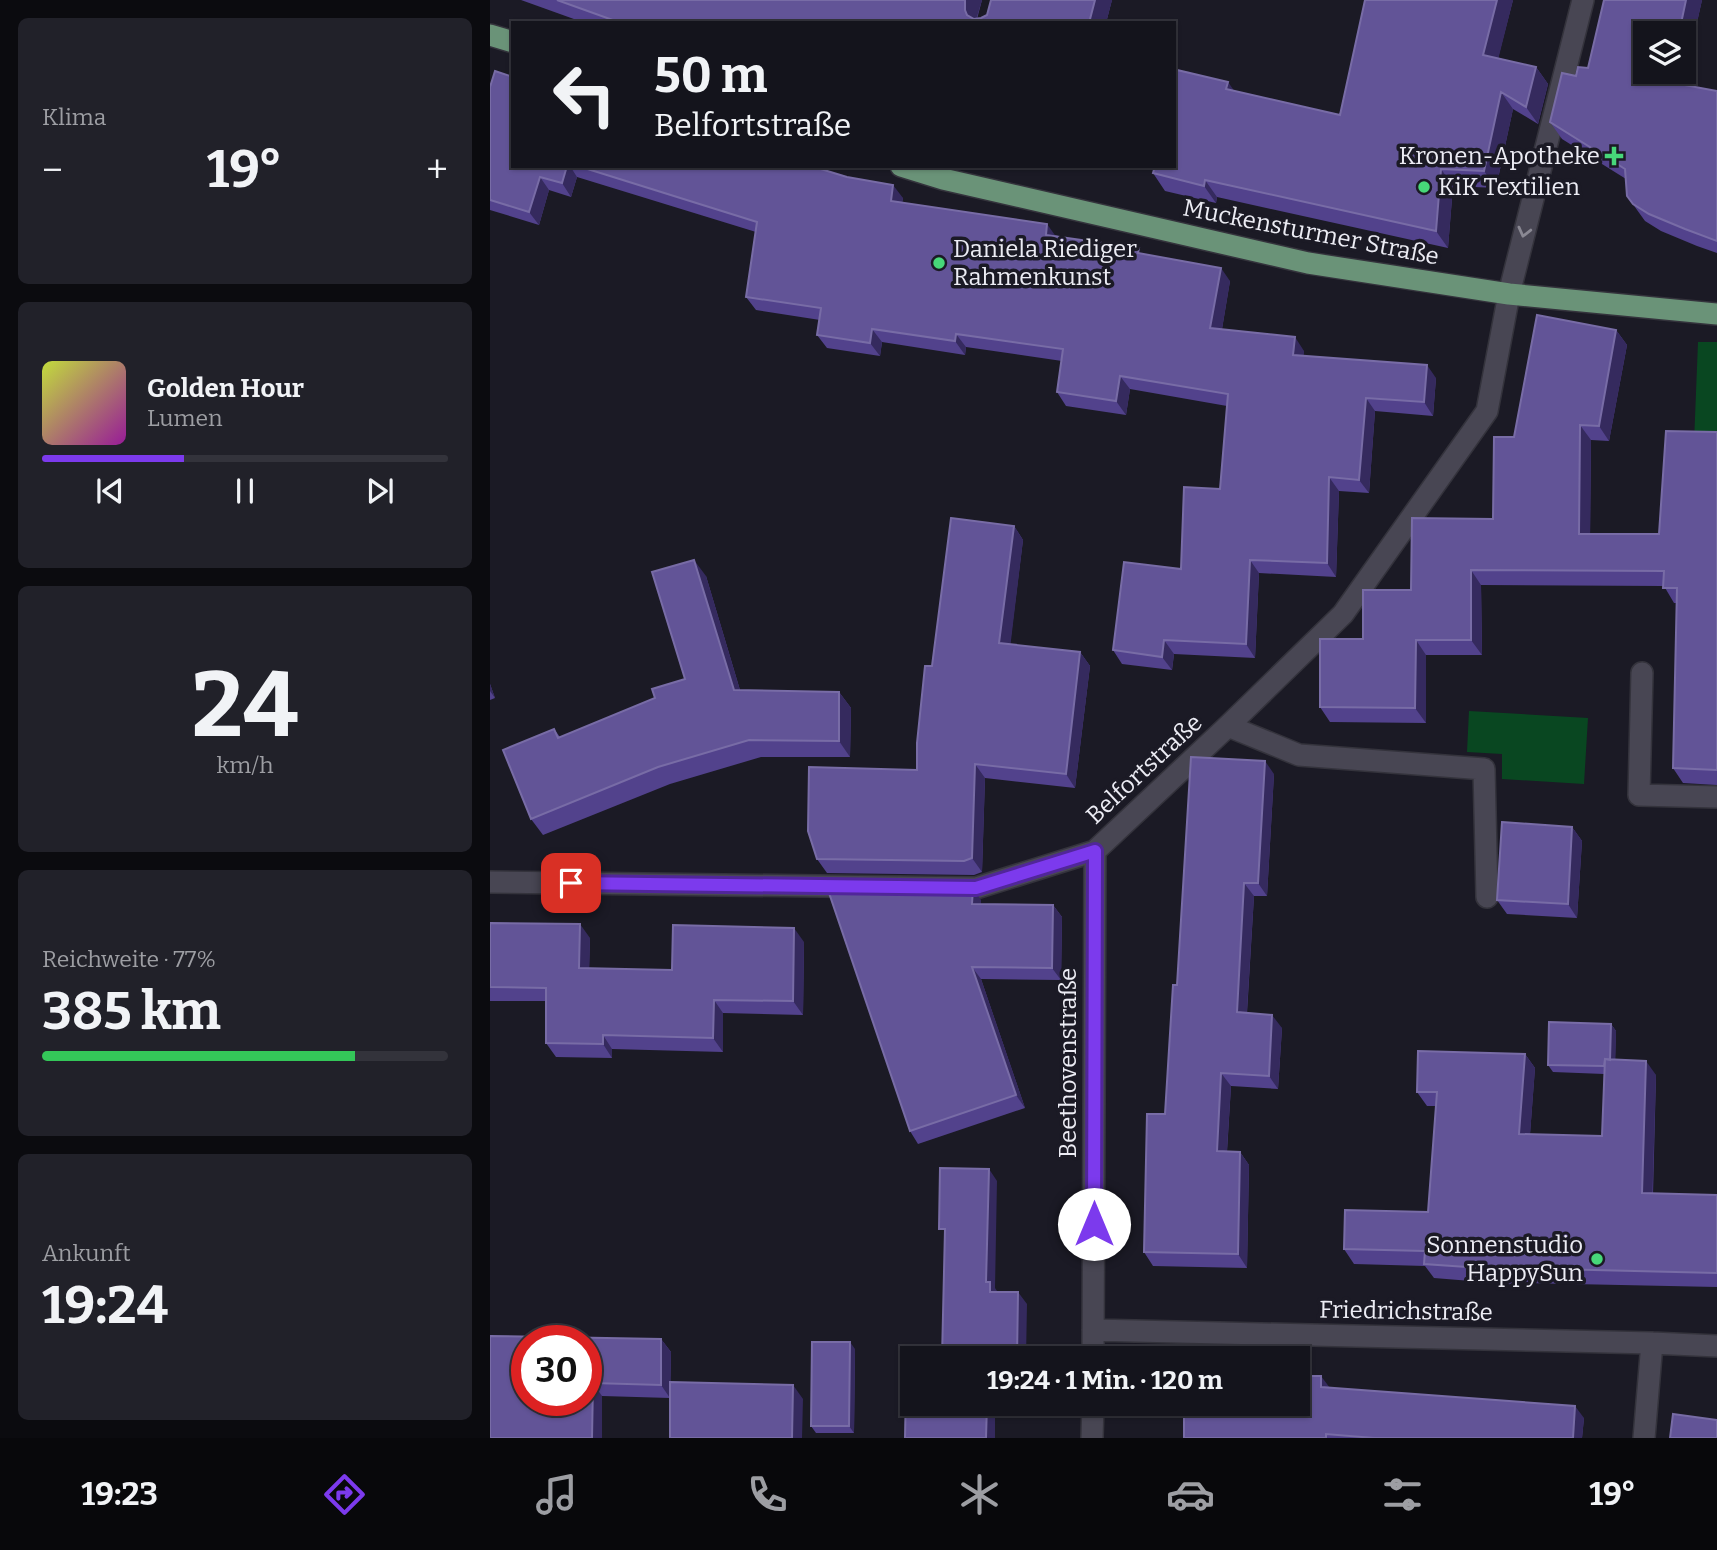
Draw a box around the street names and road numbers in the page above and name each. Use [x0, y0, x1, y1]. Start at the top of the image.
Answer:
street label: Muckensturmer Straße [1181, 193, 1441, 271]
street label: Belfortstraße [1080, 708, 1208, 830]
street label: Beethovenstraße [1054, 968, 1082, 1158]
street label: Friedrichstraße [1319, 1295, 1493, 1327]

